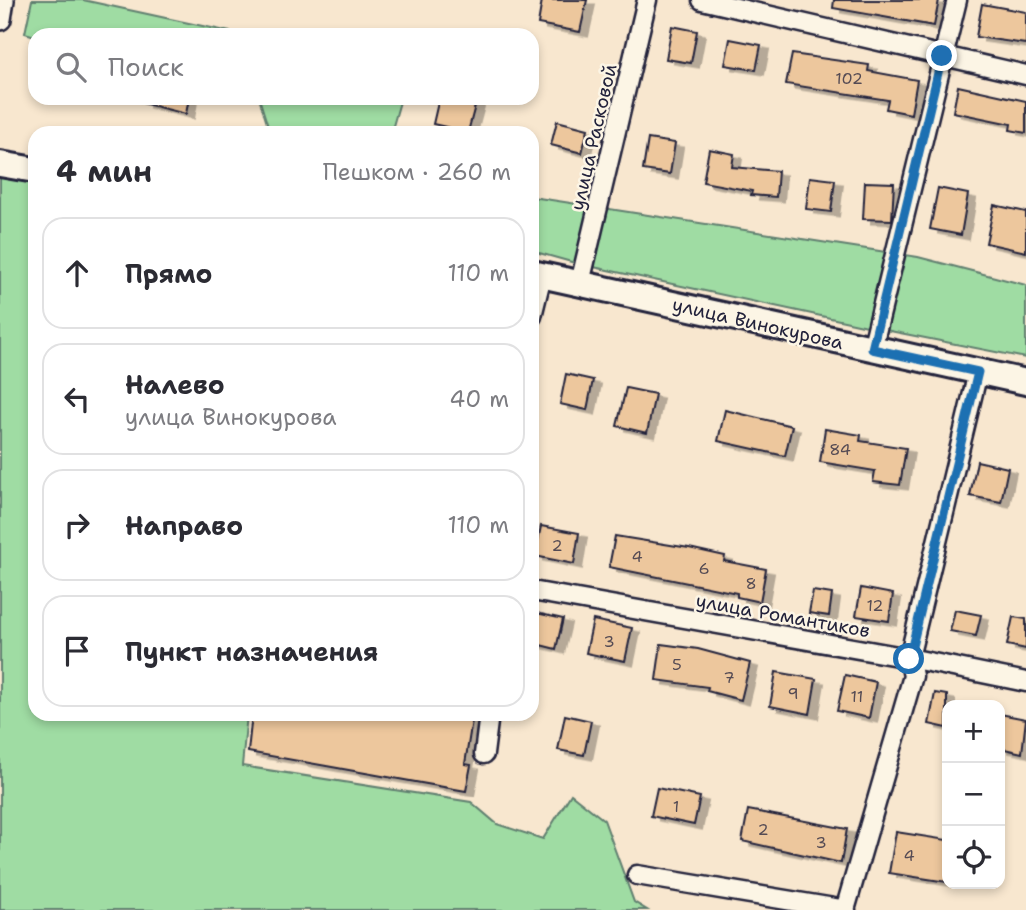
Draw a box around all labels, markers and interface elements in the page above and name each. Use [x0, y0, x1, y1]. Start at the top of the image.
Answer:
search box [28, 28, 539, 105]
route end [926, 40, 957, 71]
icon: search [52, 48, 90, 86]
text: Поиск [108, 49, 184, 84]
street label: улица Расковой [564, 61, 623, 213]
house number: 102 [835, 68, 863, 89]
text: 4 мин [56, 151, 152, 192]
text: Пешком · 260 m [323, 157, 511, 187]
icon: ahead [58, 254, 96, 292]
text: Прямо [125, 256, 213, 291]
text: 110 m [447, 258, 509, 288]
street label: улица Винокурова [670, 292, 846, 355]
text: Налево [125, 367, 225, 402]
icon: left [58, 380, 96, 418]
text: 40 m [449, 384, 509, 414]
text: улица Винокурова [125, 402, 337, 432]
house number: 84 [829, 439, 851, 460]
icon: right [58, 506, 96, 544]
text: Направо [125, 508, 243, 543]
text: 110 m [447, 510, 509, 540]
house number: 2 [551, 535, 563, 556]
house number: 4 [631, 546, 643, 567]
house number: 6 [698, 558, 710, 579]
house number: 8 [745, 573, 757, 594]
street label: улица Романтиков [694, 588, 872, 643]
house number: 12 [866, 595, 884, 616]
house number: 3 [603, 631, 615, 652]
icon: arrive [58, 632, 96, 670]
text: Пункт назначения [125, 634, 378, 669]
route start [893, 643, 924, 674]
house number: 5 [672, 654, 682, 675]
house number: 7 [723, 667, 735, 688]
house number: 9 [787, 683, 799, 704]
house number: 11 [851, 686, 863, 707]
map controls [942, 700, 1005, 889]
button: + [942, 700, 1005, 763]
button: − [942, 763, 1005, 826]
house number: 1 [673, 796, 679, 817]
house number: 2 [757, 819, 769, 840]
button: locate [942, 826, 1005, 889]
house number: 3 [815, 832, 827, 853]
house number: 4 [903, 845, 915, 866]

